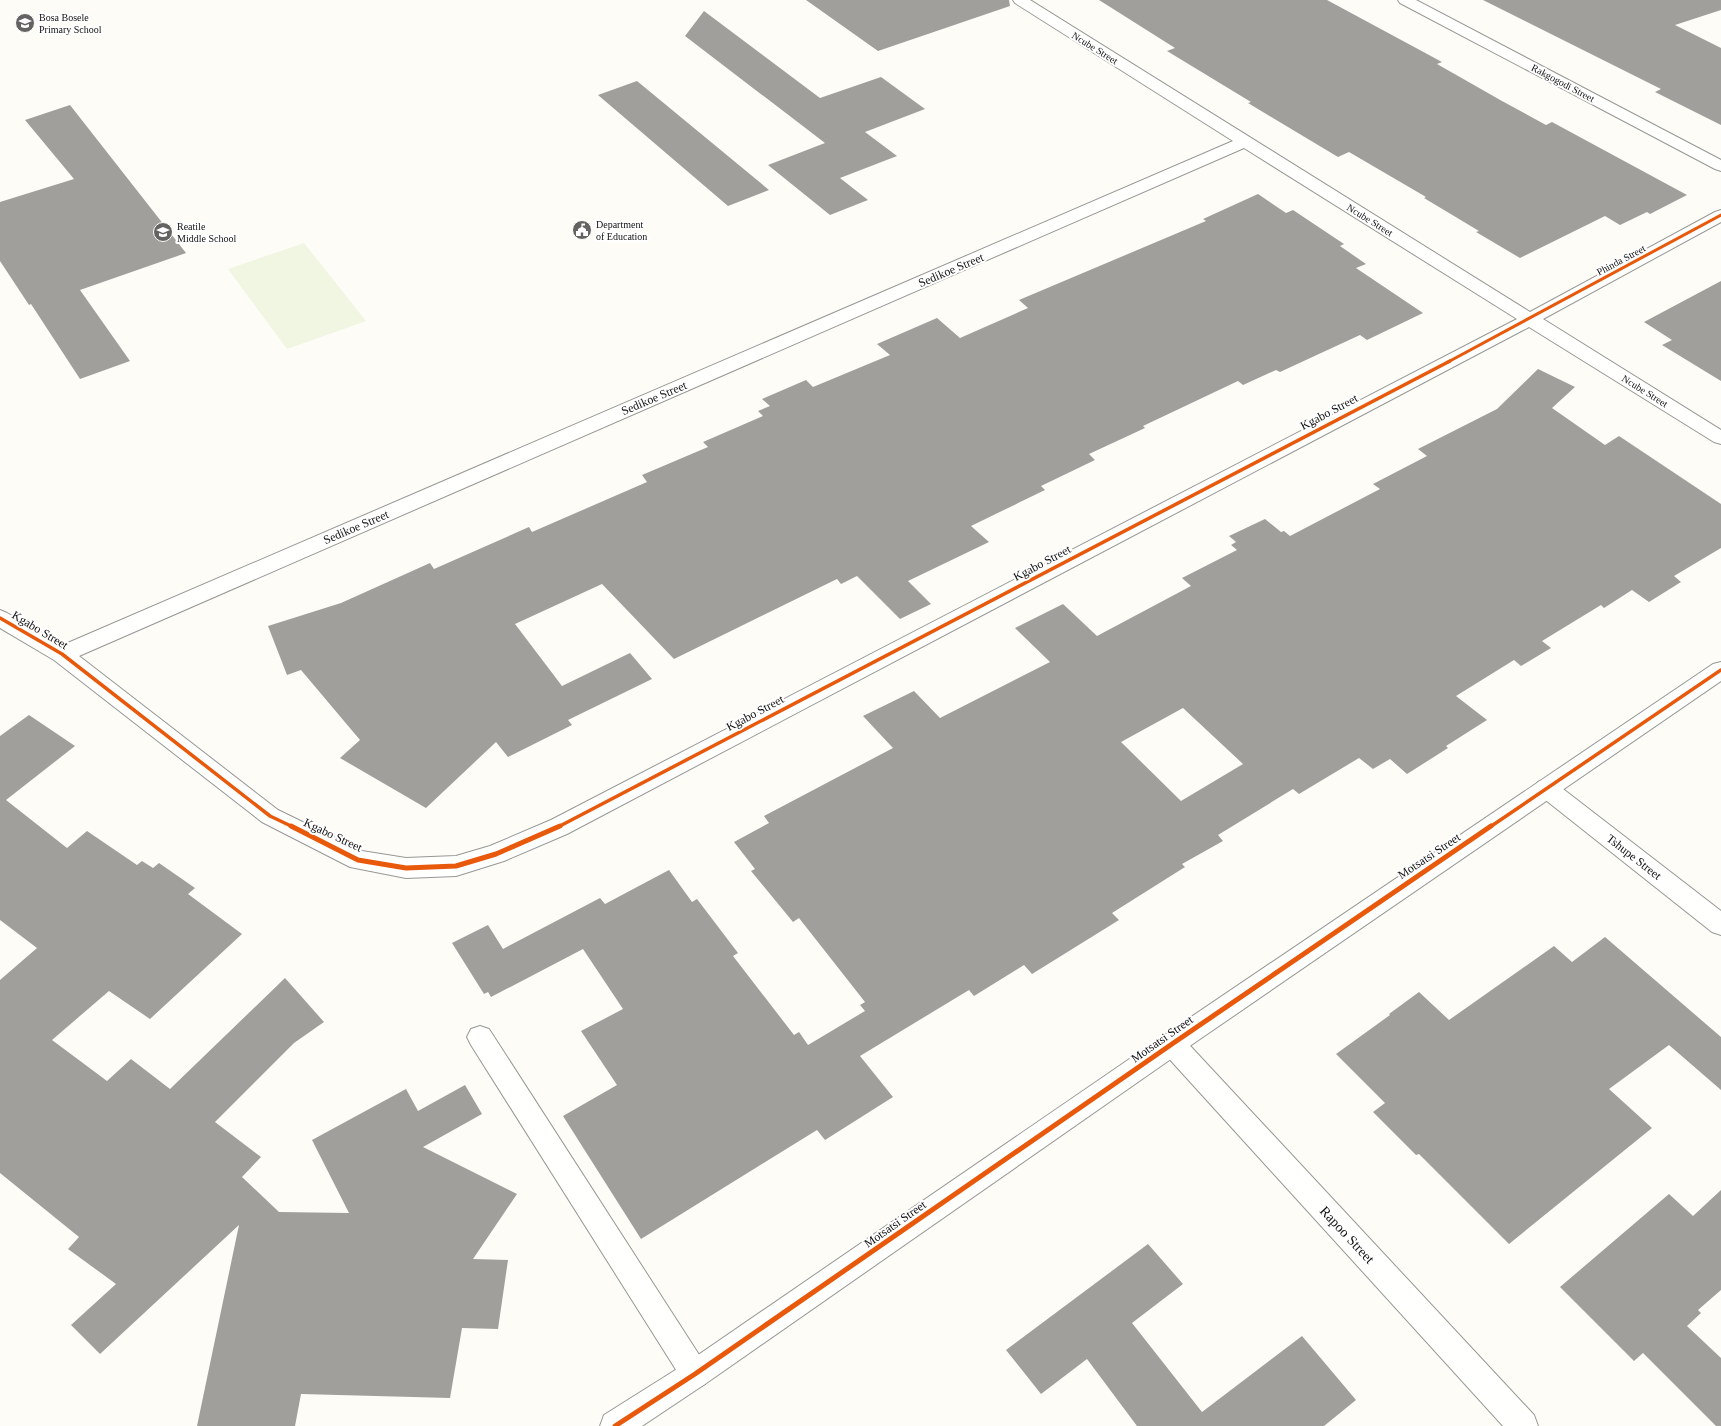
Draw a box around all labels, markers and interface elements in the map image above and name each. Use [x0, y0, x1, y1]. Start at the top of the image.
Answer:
school or university icon: Bosa Bosele Primary School [14, 12, 36, 34]
place label: Bosa Bosele Primary School [39, 12, 102, 35]
street label: Ncube Street [1070, 30, 1120, 67]
street label: Rakgogodi Street [1530, 62, 1597, 104]
street label: Ncube Street [1345, 202, 1395, 239]
public building icon: Department of Education [571, 219, 593, 241]
place label: Department of Education [596, 219, 647, 242]
school or university icon: Reatile Middle School [152, 221, 174, 243]
place label: Reatile Middle School [177, 221, 236, 244]
street label: Phinda Street [1595, 242, 1647, 277]
street label: Sedikoe Street [916, 250, 986, 290]
street label: Ncube Street [1620, 373, 1670, 410]
street label: Sedikoe Street [619, 378, 689, 418]
street label: Kgabo Street [1298, 391, 1361, 433]
street label: Sedikoe Street [321, 507, 391, 547]
street label: Kgabo Street [1011, 542, 1074, 584]
street label: Kgabo Street [9, 608, 71, 653]
street label: Kgabo Street [724, 692, 787, 734]
street label: Kgabo Street [302, 815, 365, 855]
street label: Motsatsi Street [1395, 830, 1463, 882]
street label: Tshupe Street [1604, 831, 1665, 883]
street label: Motsatsi Street [1128, 1012, 1196, 1065]
street label: Motsatsi Street [861, 1197, 929, 1250]
street label: Rapoo Street [1317, 1203, 1377, 1267]

